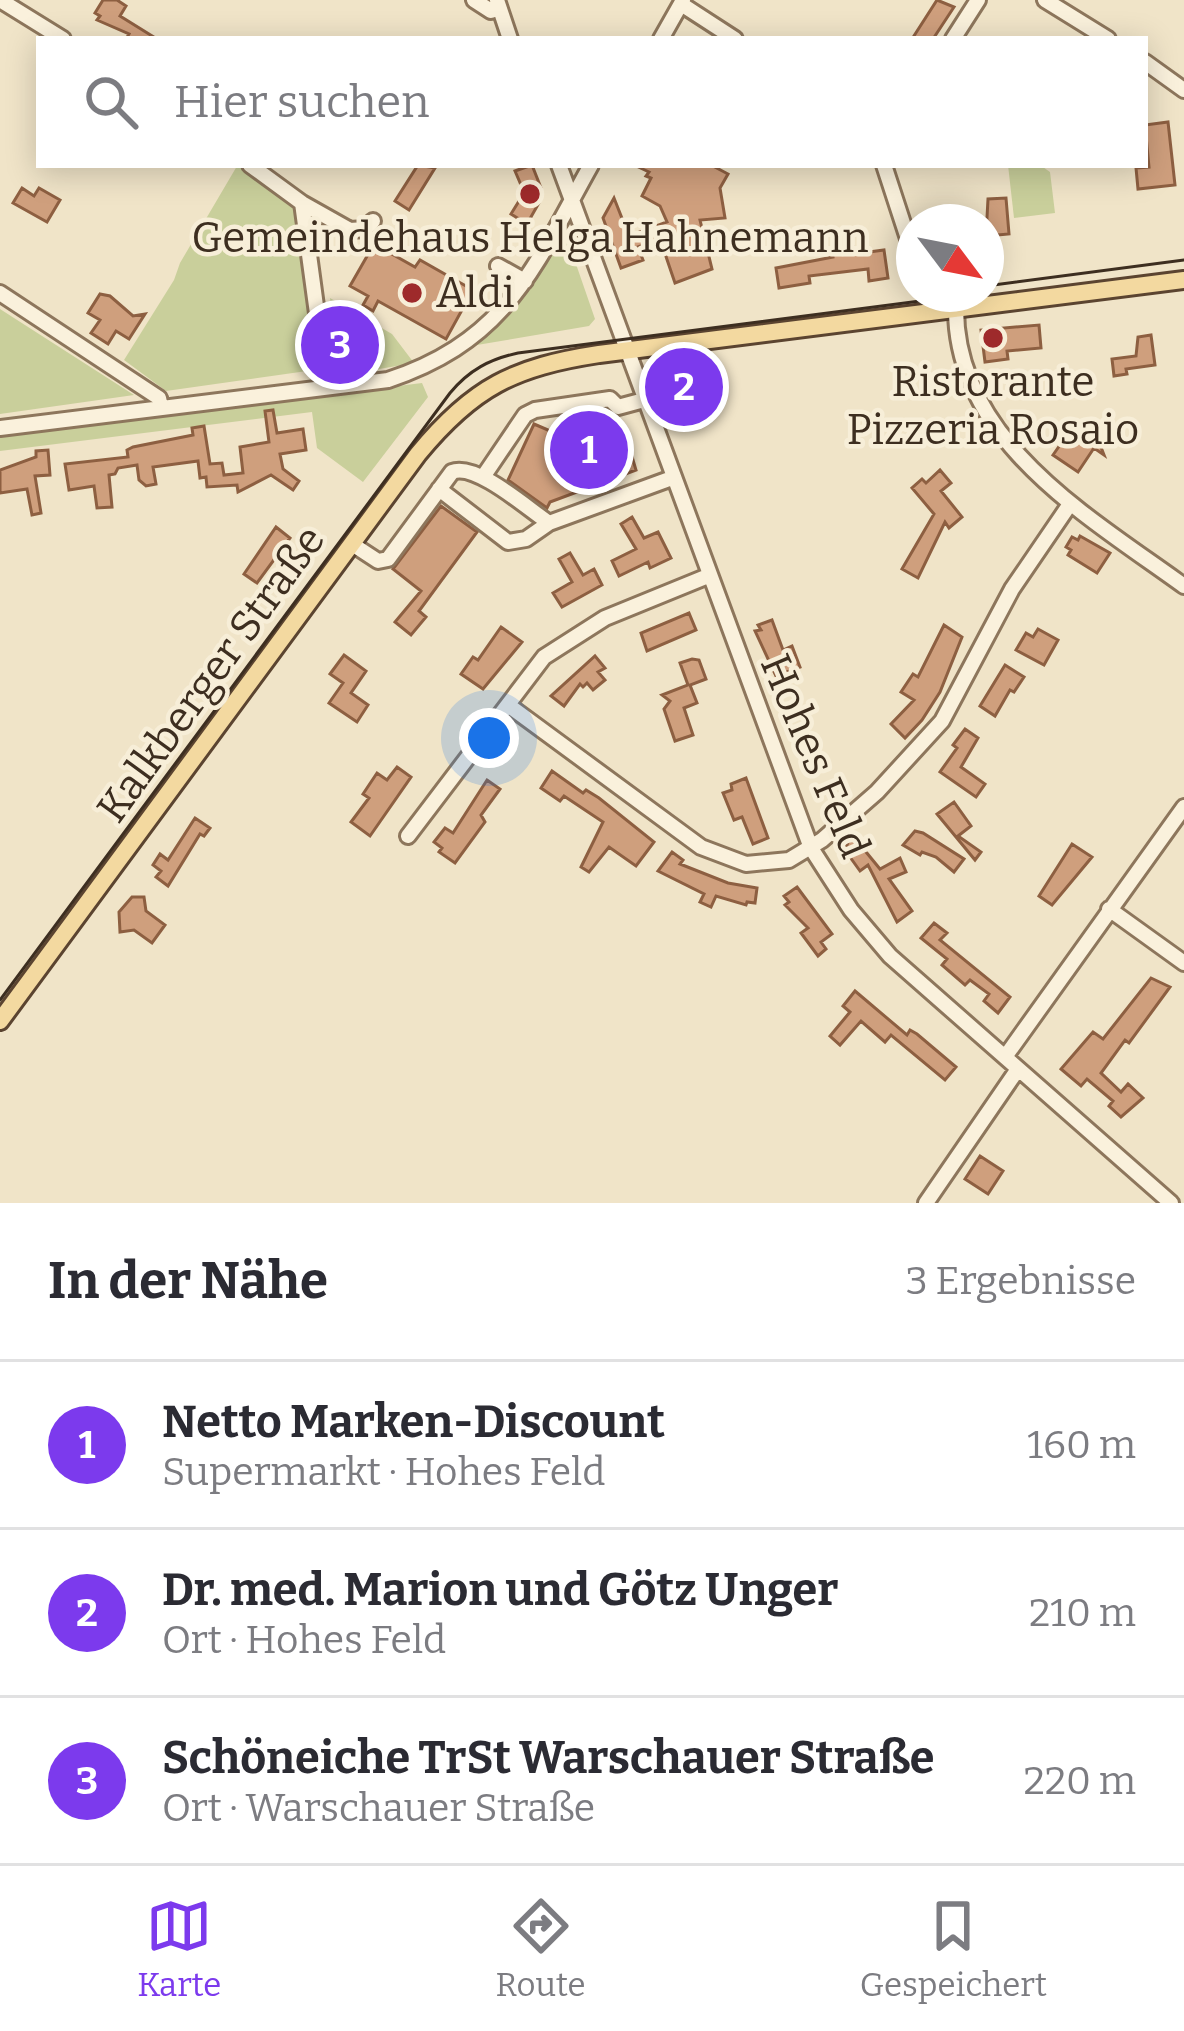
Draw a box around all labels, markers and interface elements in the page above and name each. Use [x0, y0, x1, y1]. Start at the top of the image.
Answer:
search box [36, 36, 1148, 168]
icon: search [78, 69, 144, 135]
text: Hier suchen [174, 75, 430, 129]
marker: Gemeindehaus Helga Hahnemann [517, 181, 543, 207]
north arrow [896, 204, 1004, 312]
place label: Gemeindehaus Helga Hahnemann [191, 213, 869, 263]
place label: Aldi [436, 268, 515, 318]
marker: Aldi [399, 280, 425, 306]
pin: 3 [301, 300, 379, 390]
marker: Ristorante Pizzeria Rosaio [980, 325, 1006, 351]
pin: 2 [645, 342, 723, 432]
place label: Ristorante Pizzeria Rosaio [847, 357, 1139, 455]
pin: 1 [550, 405, 628, 495]
street label: Kalkberger Straße [87, 516, 335, 832]
street label: Hohes Feld [750, 647, 880, 865]
your location [459, 708, 519, 768]
text: In der Nähe [48, 1250, 328, 1312]
text: 3 Ergebnisse [906, 1258, 1136, 1304]
text: Netto Marken-Discount [162, 1395, 665, 1449]
text: 1 [79, 1422, 95, 1468]
text: 160 m [1027, 1422, 1136, 1468]
text: Supermarkt · Hohes Feld [162, 1449, 605, 1495]
text: Dr. med. Marion und Götz Unger [162, 1563, 838, 1617]
text: 2 [76, 1590, 98, 1636]
text: 210 m [1029, 1590, 1136, 1636]
text: Ort · Hohes Feld [162, 1617, 446, 1663]
text: Schöneiche TrSt Warschauer Straße [162, 1731, 935, 1785]
text: 3 [76, 1758, 98, 1804]
text: 220 m [1024, 1758, 1136, 1804]
text: Ort · Warschauer Straße [162, 1785, 595, 1831]
tab: Karte [137, 1893, 221, 2005]
tab: Route [496, 1893, 586, 2005]
tab: Gespeichert [860, 1893, 1047, 2005]

